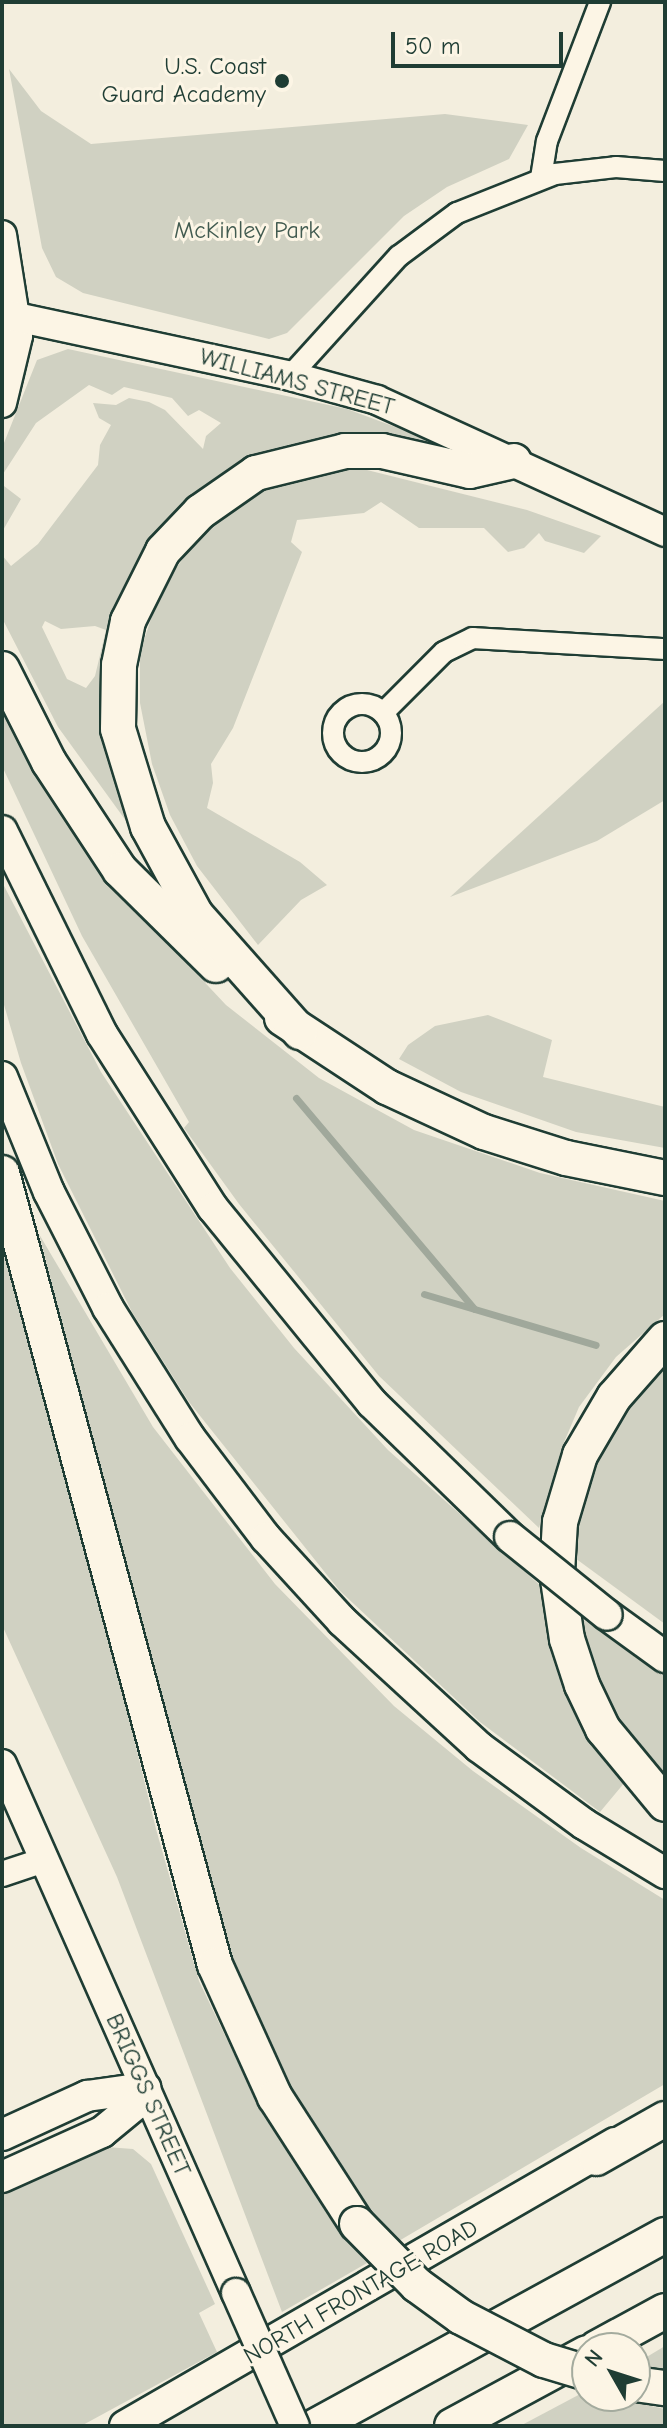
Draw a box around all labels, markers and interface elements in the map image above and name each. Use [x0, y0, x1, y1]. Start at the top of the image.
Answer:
scale bar [395, 16, 567, 66]
text: 50 m [405, 32, 461, 60]
place label: U.S. Coast Guard Academy [101, 53, 266, 109]
marker: U.S. Coast Guard Academy [273, 72, 291, 90]
park label: McKinley Park [174, 217, 320, 245]
street label: WILLIAMS STREET [196, 342, 398, 422]
street label: BRIGGS STREET [99, 2009, 197, 2181]
street label: NORTH FRONTAGE ROAD [239, 2213, 483, 2371]
north arrow [571, 2332, 651, 2412]
text: N [579, 2344, 609, 2372]

